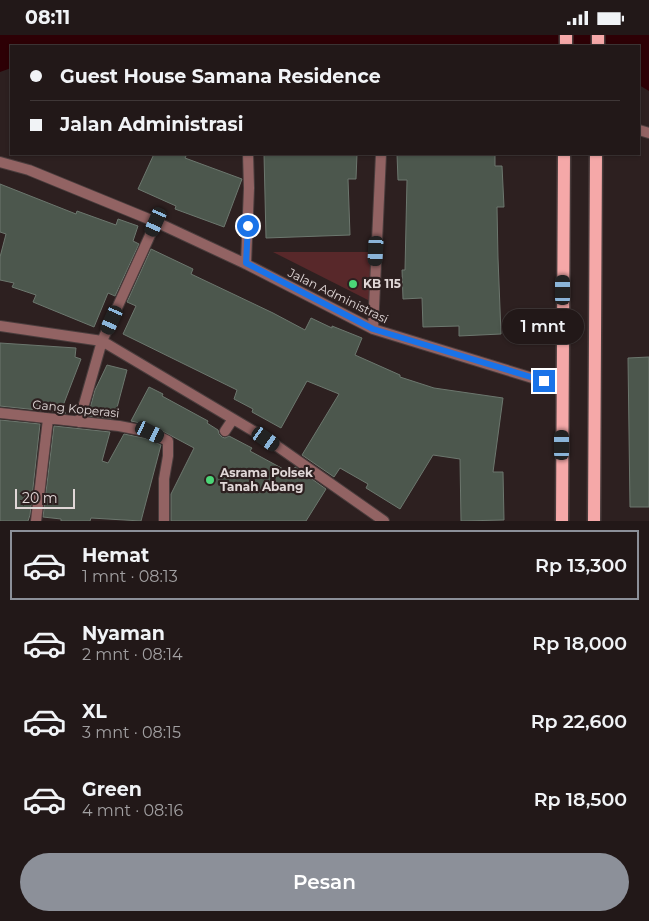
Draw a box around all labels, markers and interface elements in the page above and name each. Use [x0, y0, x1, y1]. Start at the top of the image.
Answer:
text: 08:11 [25, 6, 70, 29]
text: Guest House Samana Residence [60, 65, 381, 88]
text: Jalan Administrasi [60, 113, 243, 136]
car [143, 205, 168, 239]
route start [237, 215, 259, 237]
car [367, 236, 384, 266]
street label: Jalan Administrasi [285, 264, 391, 326]
car [555, 275, 570, 305]
place label: KB 115 [363, 276, 401, 291]
marker: KB 115 [347, 278, 359, 290]
car [99, 303, 124, 337]
callout: 1 mnt [503, 309, 585, 343]
text: 1 mnt [520, 317, 566, 336]
route end [533, 370, 555, 392]
street label: Gang Koperasi [32, 396, 120, 421]
car [133, 419, 166, 445]
car [249, 424, 282, 454]
car [554, 430, 569, 460]
place label: Asrama Polsek Tanah Abang [219, 465, 313, 494]
marker: Asrama Polsek Tanah Abang [204, 474, 216, 486]
scale bar [15, 486, 75, 509]
text: 20 m [22, 489, 58, 507]
icon: car [22, 543, 67, 588]
text: Hemat [82, 544, 149, 567]
text: Rp 13,300 [535, 554, 627, 577]
text: 1 mnt · 08:13 [82, 567, 178, 586]
icon: car [22, 621, 67, 666]
text: Nyaman [82, 622, 165, 645]
text: Rp 18,000 [532, 632, 627, 655]
text: 2 mnt · 08:14 [82, 645, 183, 664]
icon: car [22, 699, 67, 744]
text: XL [82, 700, 107, 723]
text: Rp 22,600 [531, 710, 627, 733]
text: 3 mnt · 08:15 [82, 723, 181, 742]
icon: car [22, 777, 67, 822]
text: Green [82, 778, 142, 801]
text: Rp 18,500 [534, 788, 627, 811]
text: 4 mnt · 08:16 [82, 801, 183, 820]
button: Pesan [20, 853, 629, 911]

